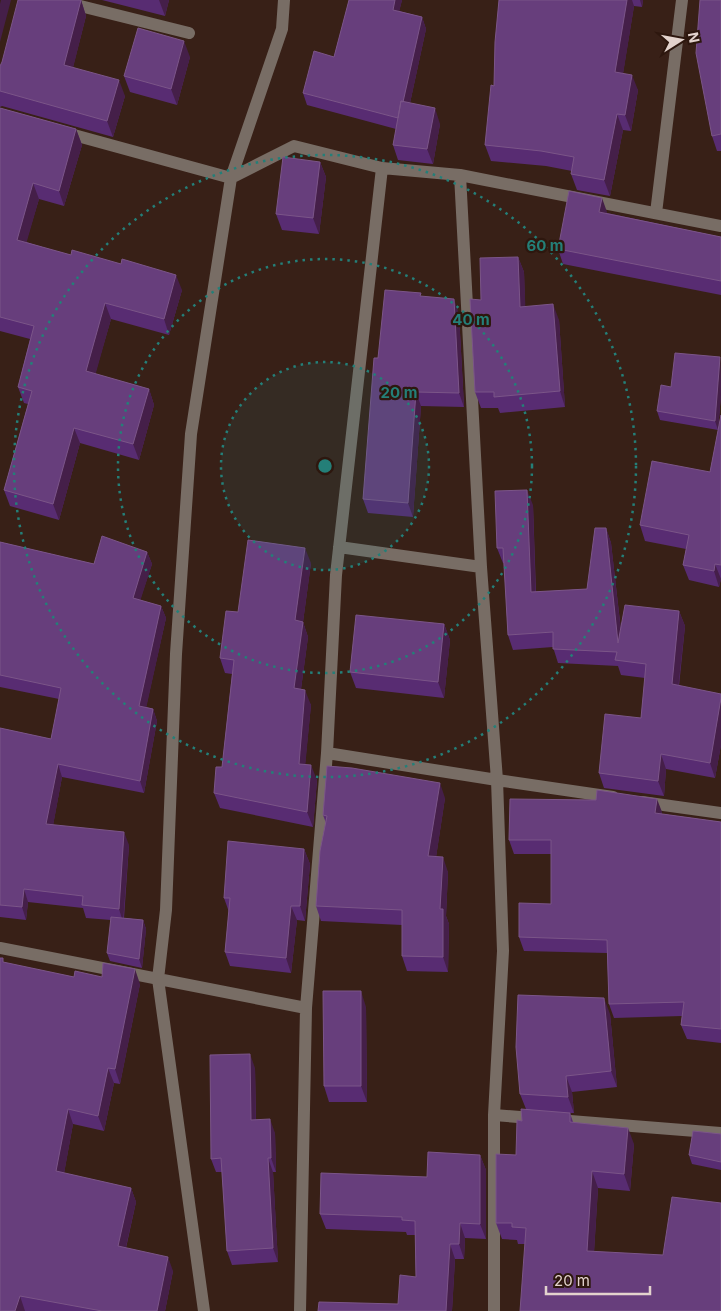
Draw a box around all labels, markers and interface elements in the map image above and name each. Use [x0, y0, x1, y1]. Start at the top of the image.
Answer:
north arrow [656, 15, 706, 65]
text: N [685, 31, 704, 44]
text: 60 m [526, 236, 564, 255]
text: 40 m [452, 310, 490, 329]
text: 20 m [381, 383, 417, 402]
centre of rings [316, 457, 334, 475]
scale bar [546, 1264, 650, 1296]
text: 20 m [554, 1271, 590, 1290]

